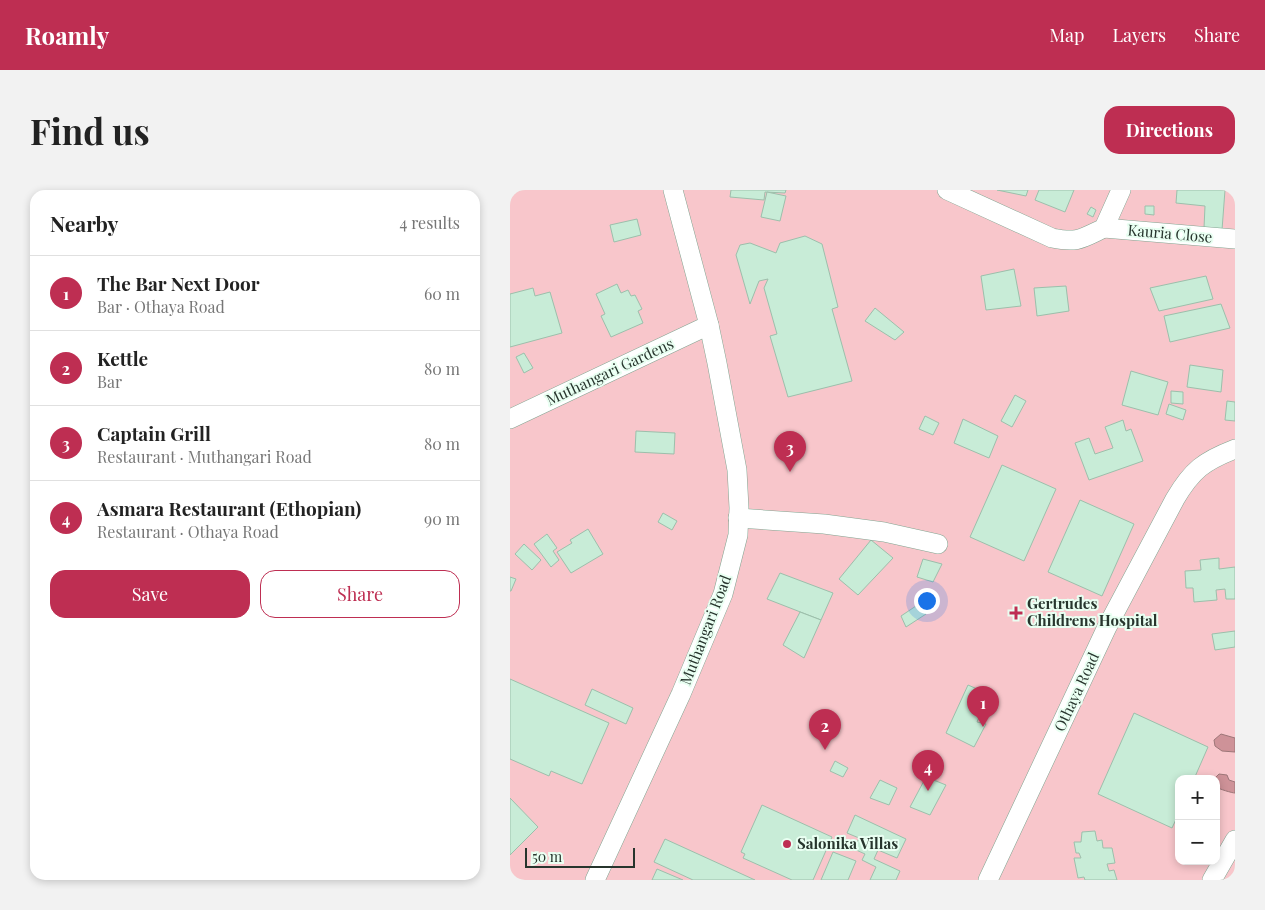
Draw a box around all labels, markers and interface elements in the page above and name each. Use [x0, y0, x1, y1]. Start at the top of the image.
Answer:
text: Roamly [25, 19, 109, 51]
text: Map [1049, 23, 1084, 47]
text: Layers [1112, 23, 1166, 47]
text: Share [1194, 23, 1240, 47]
button: Directions [1104, 106, 1235, 154]
text: Find us [30, 107, 150, 154]
text: Nearby [50, 209, 119, 237]
text: 4 results [399, 212, 460, 233]
street label: Kauria Close [1127, 219, 1213, 247]
text: The Bar Next Door [97, 270, 260, 296]
text: 1 [63, 283, 69, 304]
text: 60 m [424, 283, 460, 304]
text: Bar · Othaya Road [97, 296, 225, 317]
street label: Muthangari Gardens [543, 333, 677, 409]
text: Kettle [97, 345, 148, 371]
text: 2 [62, 358, 70, 379]
text: 80 m [424, 358, 460, 379]
text: Bar [97, 371, 122, 392]
text: Captain Grill [97, 420, 211, 446]
pin: 3 [774, 431, 806, 472]
text: 3 [62, 433, 70, 454]
text: 80 m [424, 433, 460, 454]
text: Restaurant · Muthangari Road [97, 446, 312, 467]
text: Asmara Restaurant (Ethopian) [97, 495, 361, 521]
text: 4 [62, 508, 70, 529]
text: 90 m [424, 508, 460, 529]
text: Restaurant · Othaya Road [97, 521, 279, 542]
button: Save [50, 570, 250, 618]
button: Share [260, 570, 460, 618]
street label: Muthangari Road [675, 572, 735, 687]
your location [914, 588, 940, 614]
place label: Gertrudes Childrens Hospital [1027, 593, 1158, 630]
marker: Gertrudes Childrens Hospital [1009, 606, 1023, 620]
street label: Othaya Road [1049, 648, 1103, 734]
pin: 1 [967, 686, 999, 727]
pin: 2 [809, 709, 841, 750]
pin: 4 [912, 750, 944, 791]
map controls [1175, 775, 1220, 865]
button: + [1175, 775, 1220, 820]
button: − [1175, 820, 1220, 865]
place label: Salonika Villas [797, 833, 898, 853]
marker: Salonika Villas [781, 838, 793, 850]
scale bar [525, 845, 635, 868]
text: 50 m [532, 847, 562, 866]

